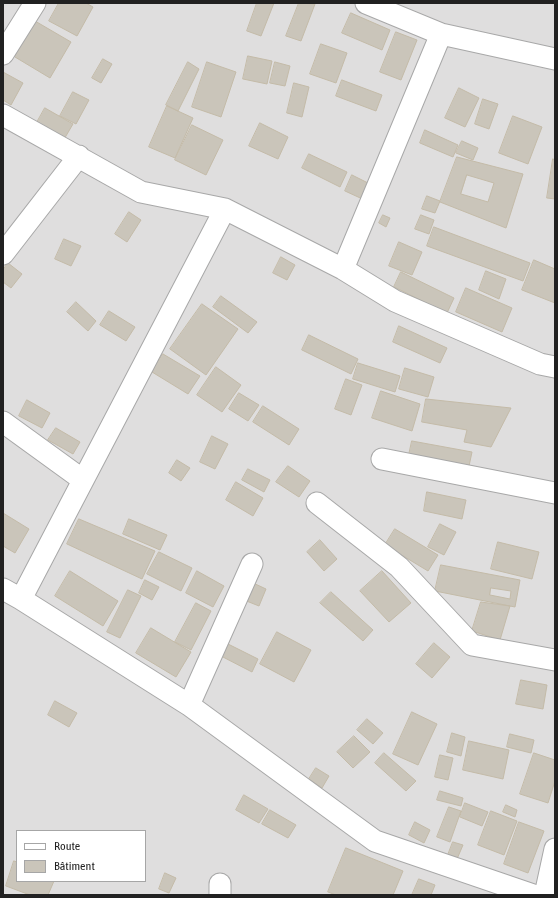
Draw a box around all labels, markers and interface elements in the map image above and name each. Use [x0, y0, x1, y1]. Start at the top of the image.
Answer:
legend [16, 830, 146, 882]
text: Route [54, 839, 80, 853]
text: Bâtiment [54, 859, 95, 873]

